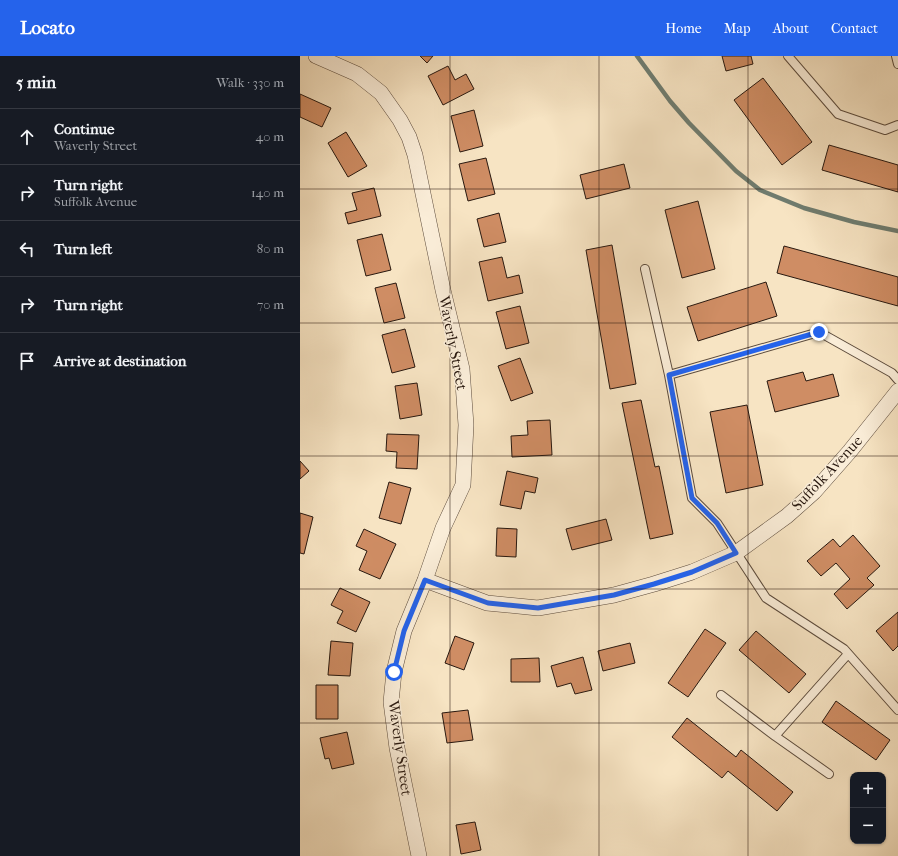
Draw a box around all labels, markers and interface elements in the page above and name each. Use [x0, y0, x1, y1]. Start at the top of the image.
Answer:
text: Locato [20, 17, 75, 39]
text: Home [665, 20, 702, 37]
text: Map [724, 20, 751, 37]
text: About [773, 20, 809, 37]
text: Contact [831, 20, 878, 37]
text: 5 min [16, 72, 56, 92]
text: Walk · 330 m [216, 75, 284, 90]
text: Continue [54, 120, 114, 138]
icon: ahead [16, 126, 38, 148]
text: 40 m [256, 129, 284, 144]
text: Waverly Street [54, 138, 137, 153]
text: Turn right [54, 176, 123, 194]
icon: right [16, 182, 38, 204]
text: 140 m [251, 185, 284, 200]
text: Suffolk Avenue [54, 194, 137, 209]
icon: left [16, 238, 38, 260]
text: Turn left [54, 240, 112, 258]
text: 80 m [257, 241, 284, 256]
street label: Waverly Street [435, 293, 471, 392]
icon: right [16, 294, 38, 316]
text: Turn right [54, 296, 123, 314]
text: 70 m [257, 297, 284, 312]
route end [810, 323, 828, 341]
icon: arrive [16, 350, 38, 372]
text: Arrive at destination [54, 352, 186, 370]
street label: Suffolk Avenue [788, 431, 867, 514]
route start [385, 663, 403, 681]
street label: Waverly Street [384, 698, 416, 797]
map controls [850, 772, 886, 844]
button: + [850, 772, 886, 808]
button: − [850, 808, 886, 844]

